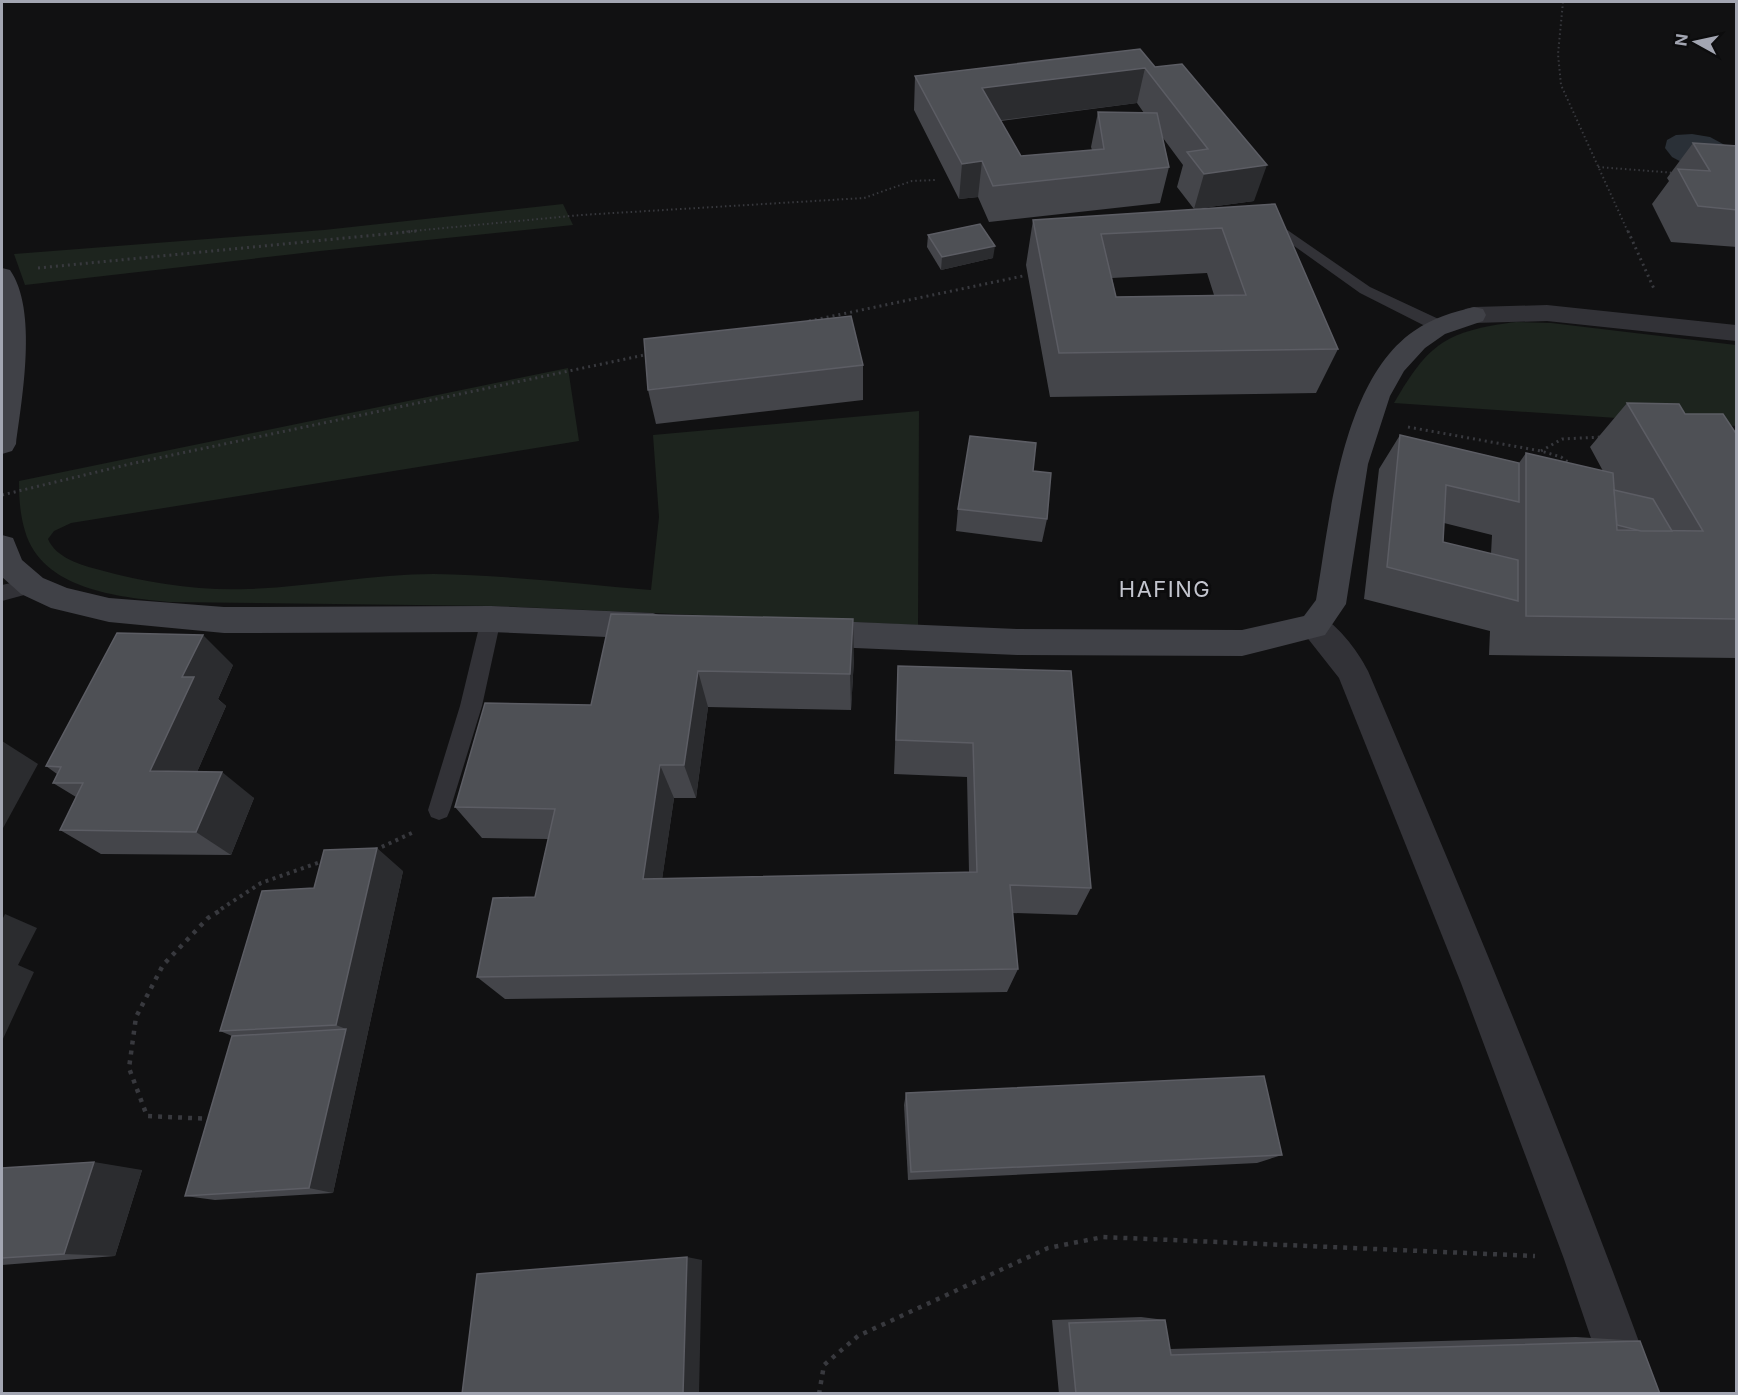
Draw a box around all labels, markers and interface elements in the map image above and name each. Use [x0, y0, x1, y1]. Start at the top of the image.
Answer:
north arrow [1666, 12, 1726, 72]
text: N [1670, 32, 1692, 47]
district label: HAFING [1119, 576, 1211, 602]

